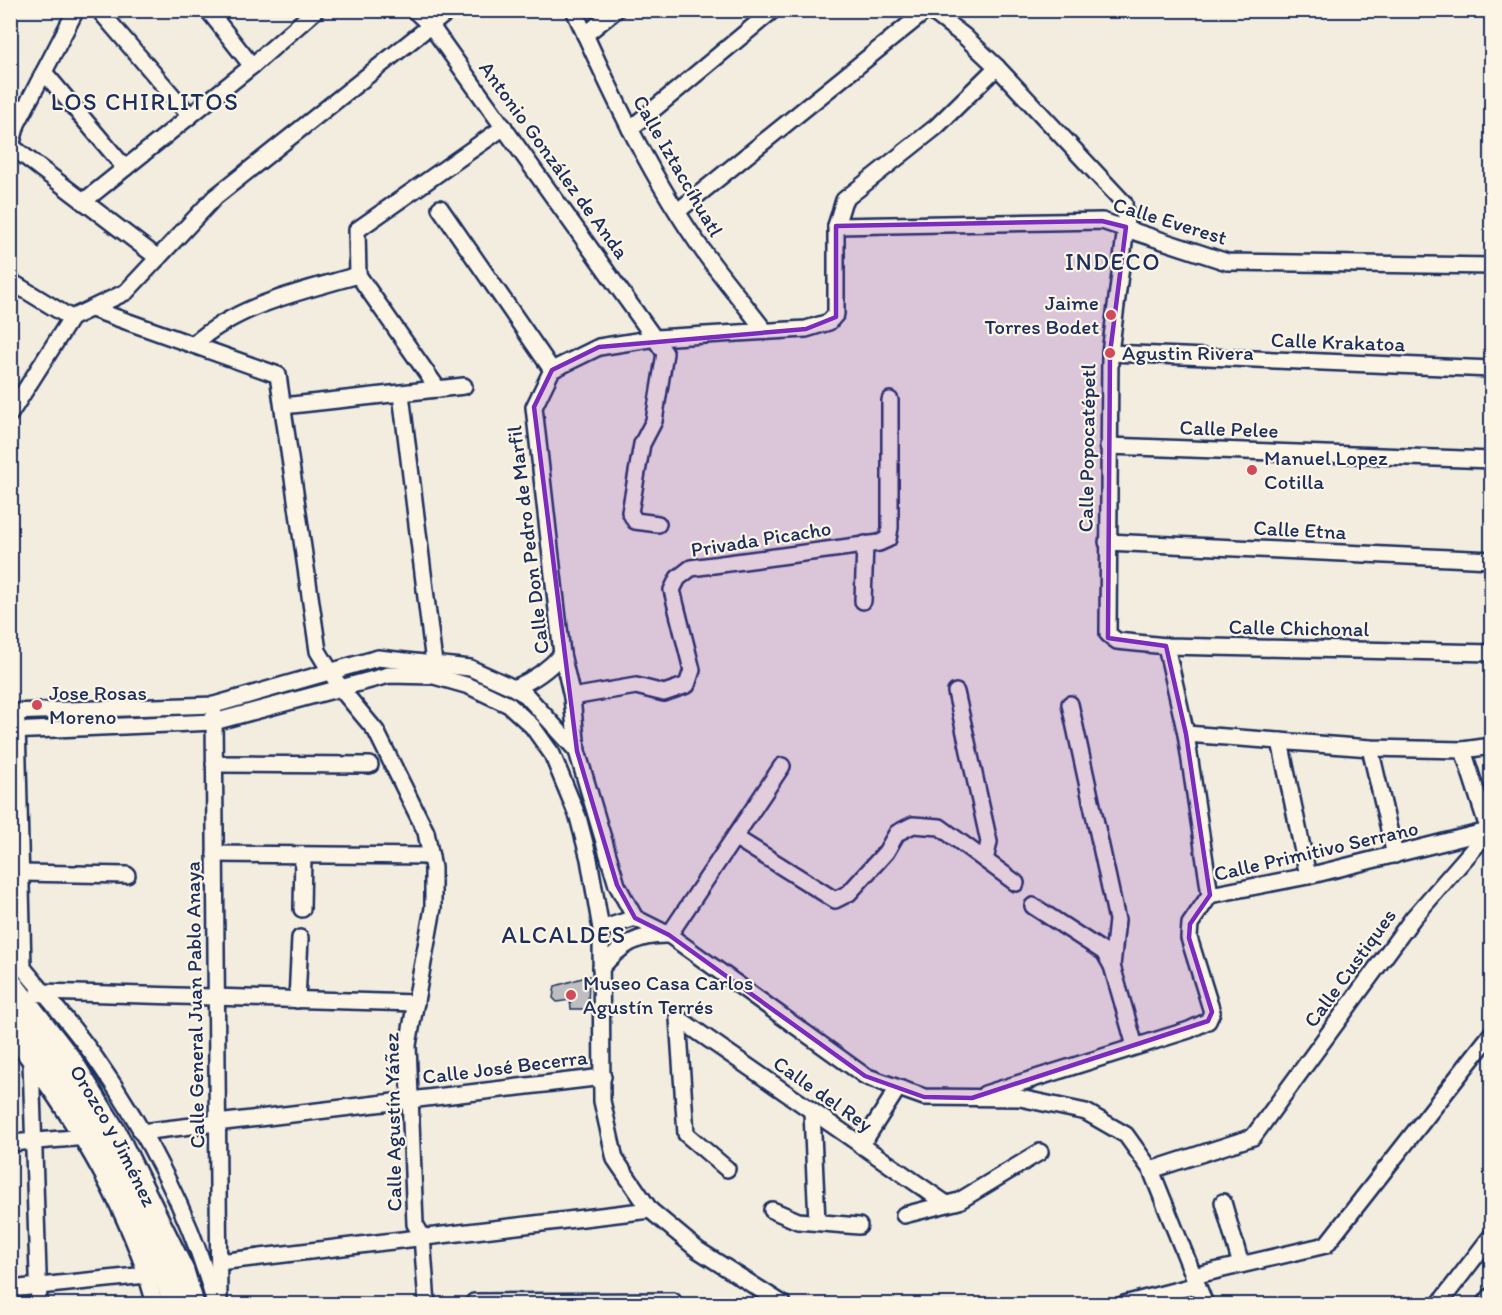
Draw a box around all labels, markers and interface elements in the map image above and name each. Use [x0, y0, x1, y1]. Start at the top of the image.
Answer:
street label: Antonio González de Anda [474, 56, 635, 264]
district label: LOS CHIRLITOS [51, 87, 239, 116]
street label: Calle Iztaccíhuatl [628, 91, 729, 241]
street label: Calle Everest [1110, 191, 1230, 250]
district label: INDECO [1065, 247, 1161, 276]
place label: Jaime Torres Bodet [985, 290, 1099, 339]
marker: Jaime Torres Bodet [1104, 308, 1118, 322]
street label: Calle Krakatoa [1270, 327, 1406, 356]
place label: Agustin Rivera [1122, 340, 1253, 365]
marker: Agustin Rivera [1103, 346, 1117, 360]
street label: Calle Popocatépetl [1073, 363, 1100, 533]
street label: Calle Pelee [1179, 414, 1279, 443]
street label: Calle Don Pedro de Marfil [501, 424, 554, 656]
place label: Manuel Lopez Cotilla [1264, 445, 1388, 494]
marker: Manuel Lopez Cotilla [1245, 463, 1259, 477]
street label: Privada Picacho [689, 515, 833, 562]
street label: Calle Etna [1253, 515, 1347, 544]
street label: Calle Chichonal [1229, 614, 1370, 641]
place label: Jose Rosas Moreno [49, 680, 147, 729]
marker: Jose Rosas Moreno [30, 698, 44, 712]
street label: Calle Primitivo Serrano [1211, 815, 1421, 886]
street label: Calle General Juan Pablo Anaya [179, 861, 210, 1149]
street label: Calle Custiques [1298, 903, 1401, 1032]
district label: ALCALDES [502, 920, 626, 949]
place label: Museo Casa Carlos Agustín Terrés [583, 970, 753, 1019]
marker: Museo Casa Carlos Agustín Terrés [564, 988, 578, 1002]
street label: Calle Agustín Yáñez [378, 1032, 407, 1212]
street label: Calle José Becerra [421, 1044, 589, 1089]
street label: Calle del Rey [769, 1050, 878, 1137]
street label: Orozco y Jiménez [65, 1060, 163, 1211]

